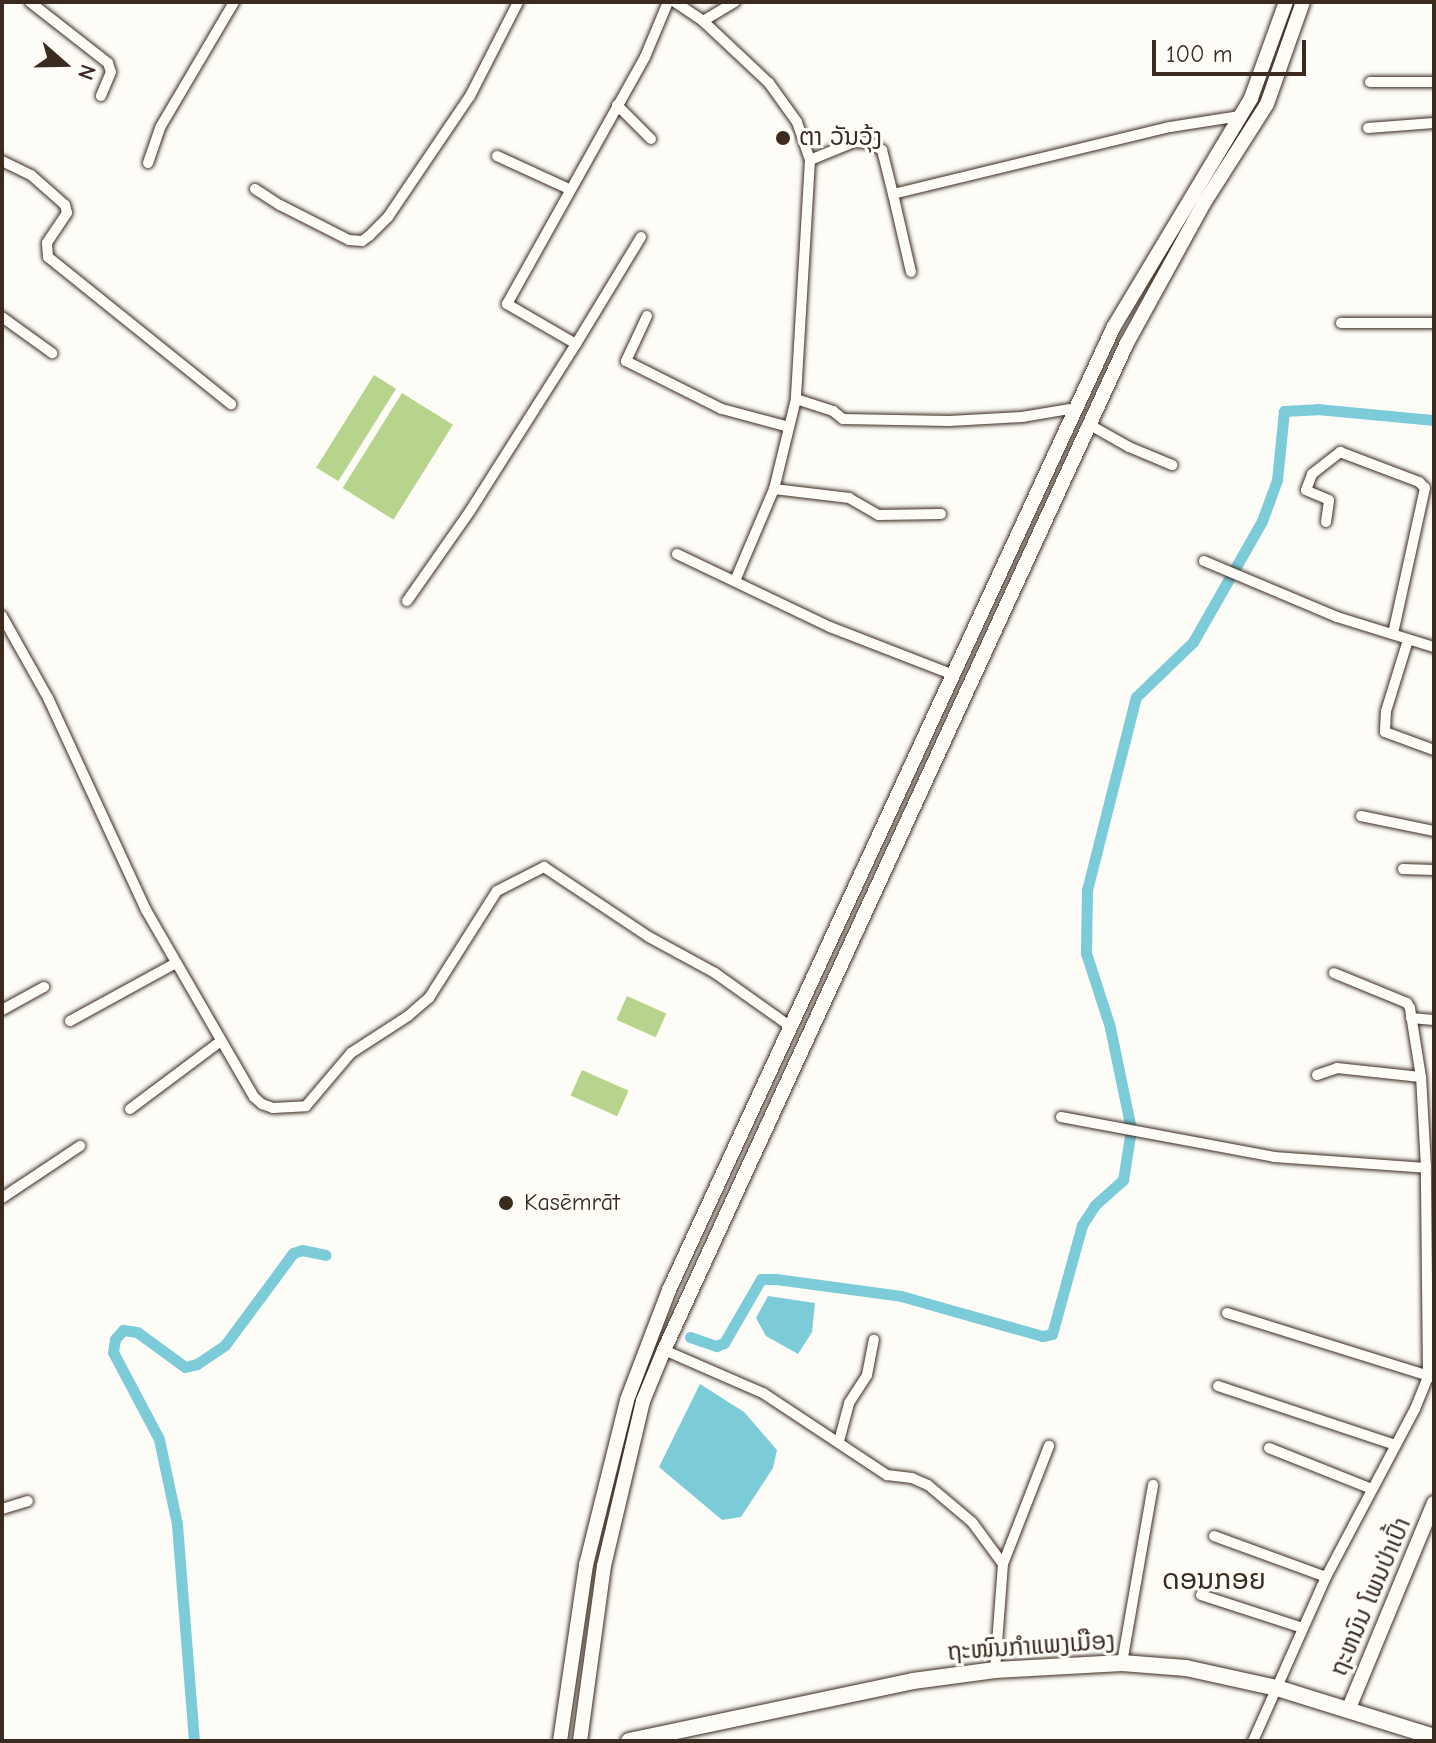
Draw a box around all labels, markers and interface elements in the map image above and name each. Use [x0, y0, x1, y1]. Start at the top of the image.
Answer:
north arrow [24, 24, 104, 104]
scale bar [1156, 24, 1310, 74]
text: 100 m [1166, 40, 1233, 68]
text: N [72, 61, 101, 83]
place label: ຕາ ວັນວຸ້ງ [799, 124, 882, 152]
marker: ຕາ ວັນວຸ້ງ [774, 129, 792, 147]
place label: Kasēmrāt [524, 1189, 620, 1217]
marker: Kasēmrāt [495, 1192, 517, 1214]
street label: ຖະຫນົນ ໂພນປ່າເປົ້າ [1325, 1513, 1417, 1681]
district label: ດອນກອຍ [1162, 1563, 1266, 1597]
street label: ຖະໜົນກຳແພງເມືອງ [946, 1627, 1116, 1667]

